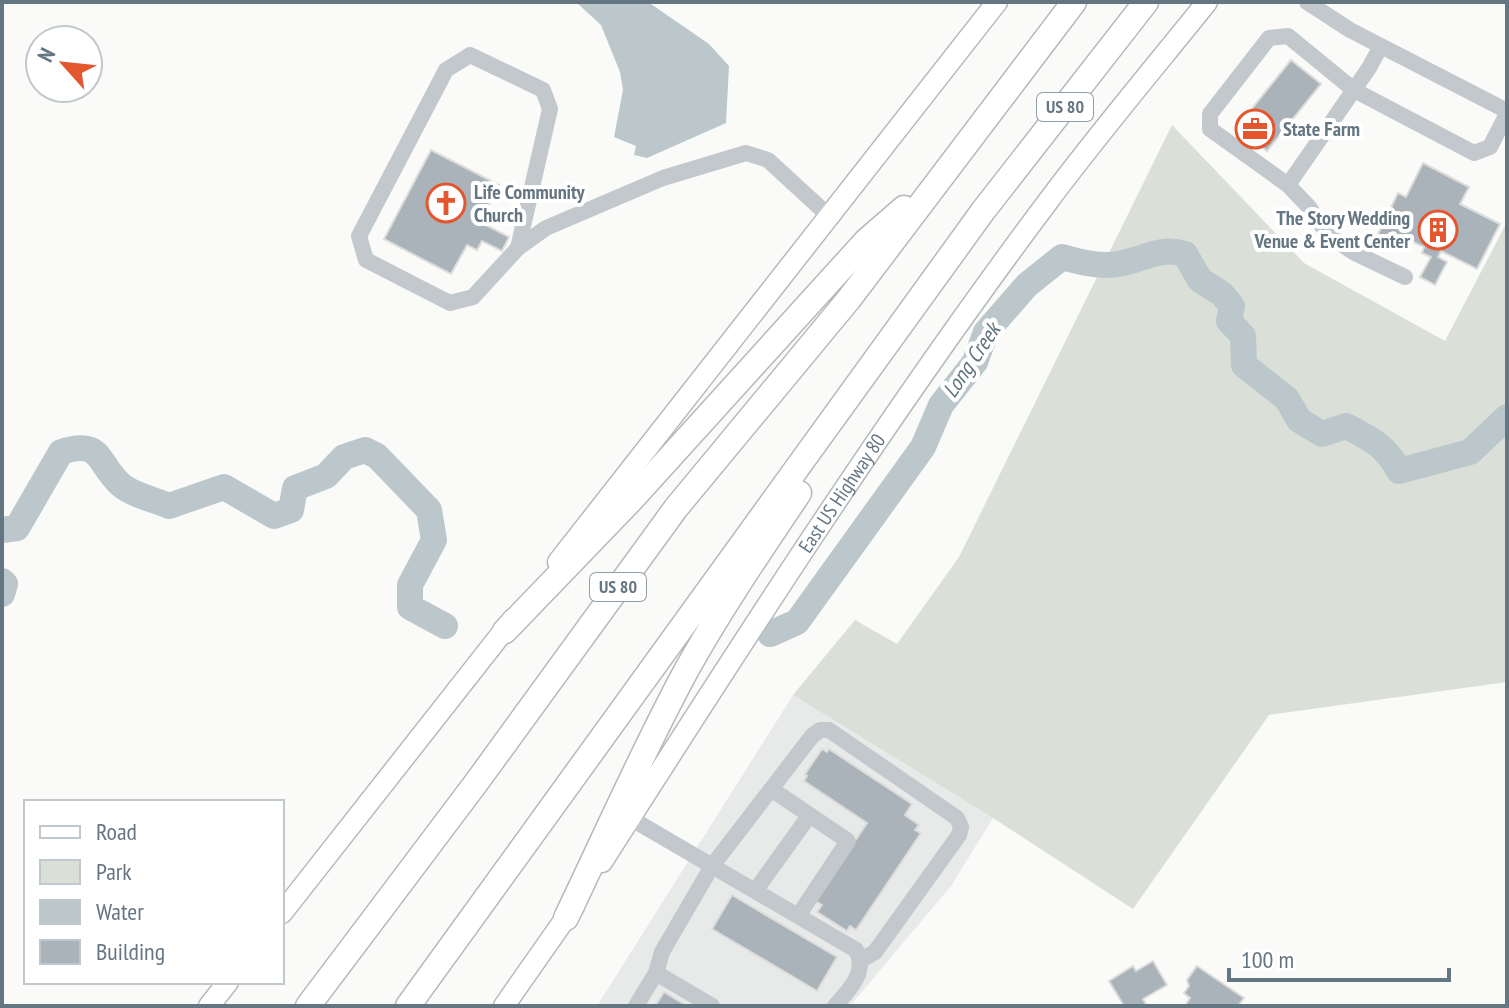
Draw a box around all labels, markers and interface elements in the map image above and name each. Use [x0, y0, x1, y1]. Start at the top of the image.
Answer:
north arrow [24, 24, 104, 104]
text: N [31, 43, 61, 67]
road number: US 80 [1037, 93, 1093, 121]
office icon: State Farm [1234, 108, 1276, 150]
place label: State Farm [1283, 116, 1360, 142]
place label: Life Community Church [474, 179, 586, 228]
church icon: Life Community Church [425, 182, 467, 224]
place label: The Story Wedding Venue & Event Center [1254, 205, 1410, 254]
building icon: The Story Wedding Venue & Event Center [1417, 209, 1459, 251]
water label: Long Creek [936, 315, 1007, 403]
street label: East US Highway 80 [793, 429, 891, 558]
road number: US 80 [590, 573, 646, 601]
legend [24, 800, 284, 984]
text: Road [96, 816, 137, 847]
text: Park [96, 856, 132, 887]
text: Water [96, 896, 144, 927]
scale bar [1229, 932, 1449, 982]
text: Building [96, 936, 165, 967]
text: 100 m [1241, 944, 1294, 975]

